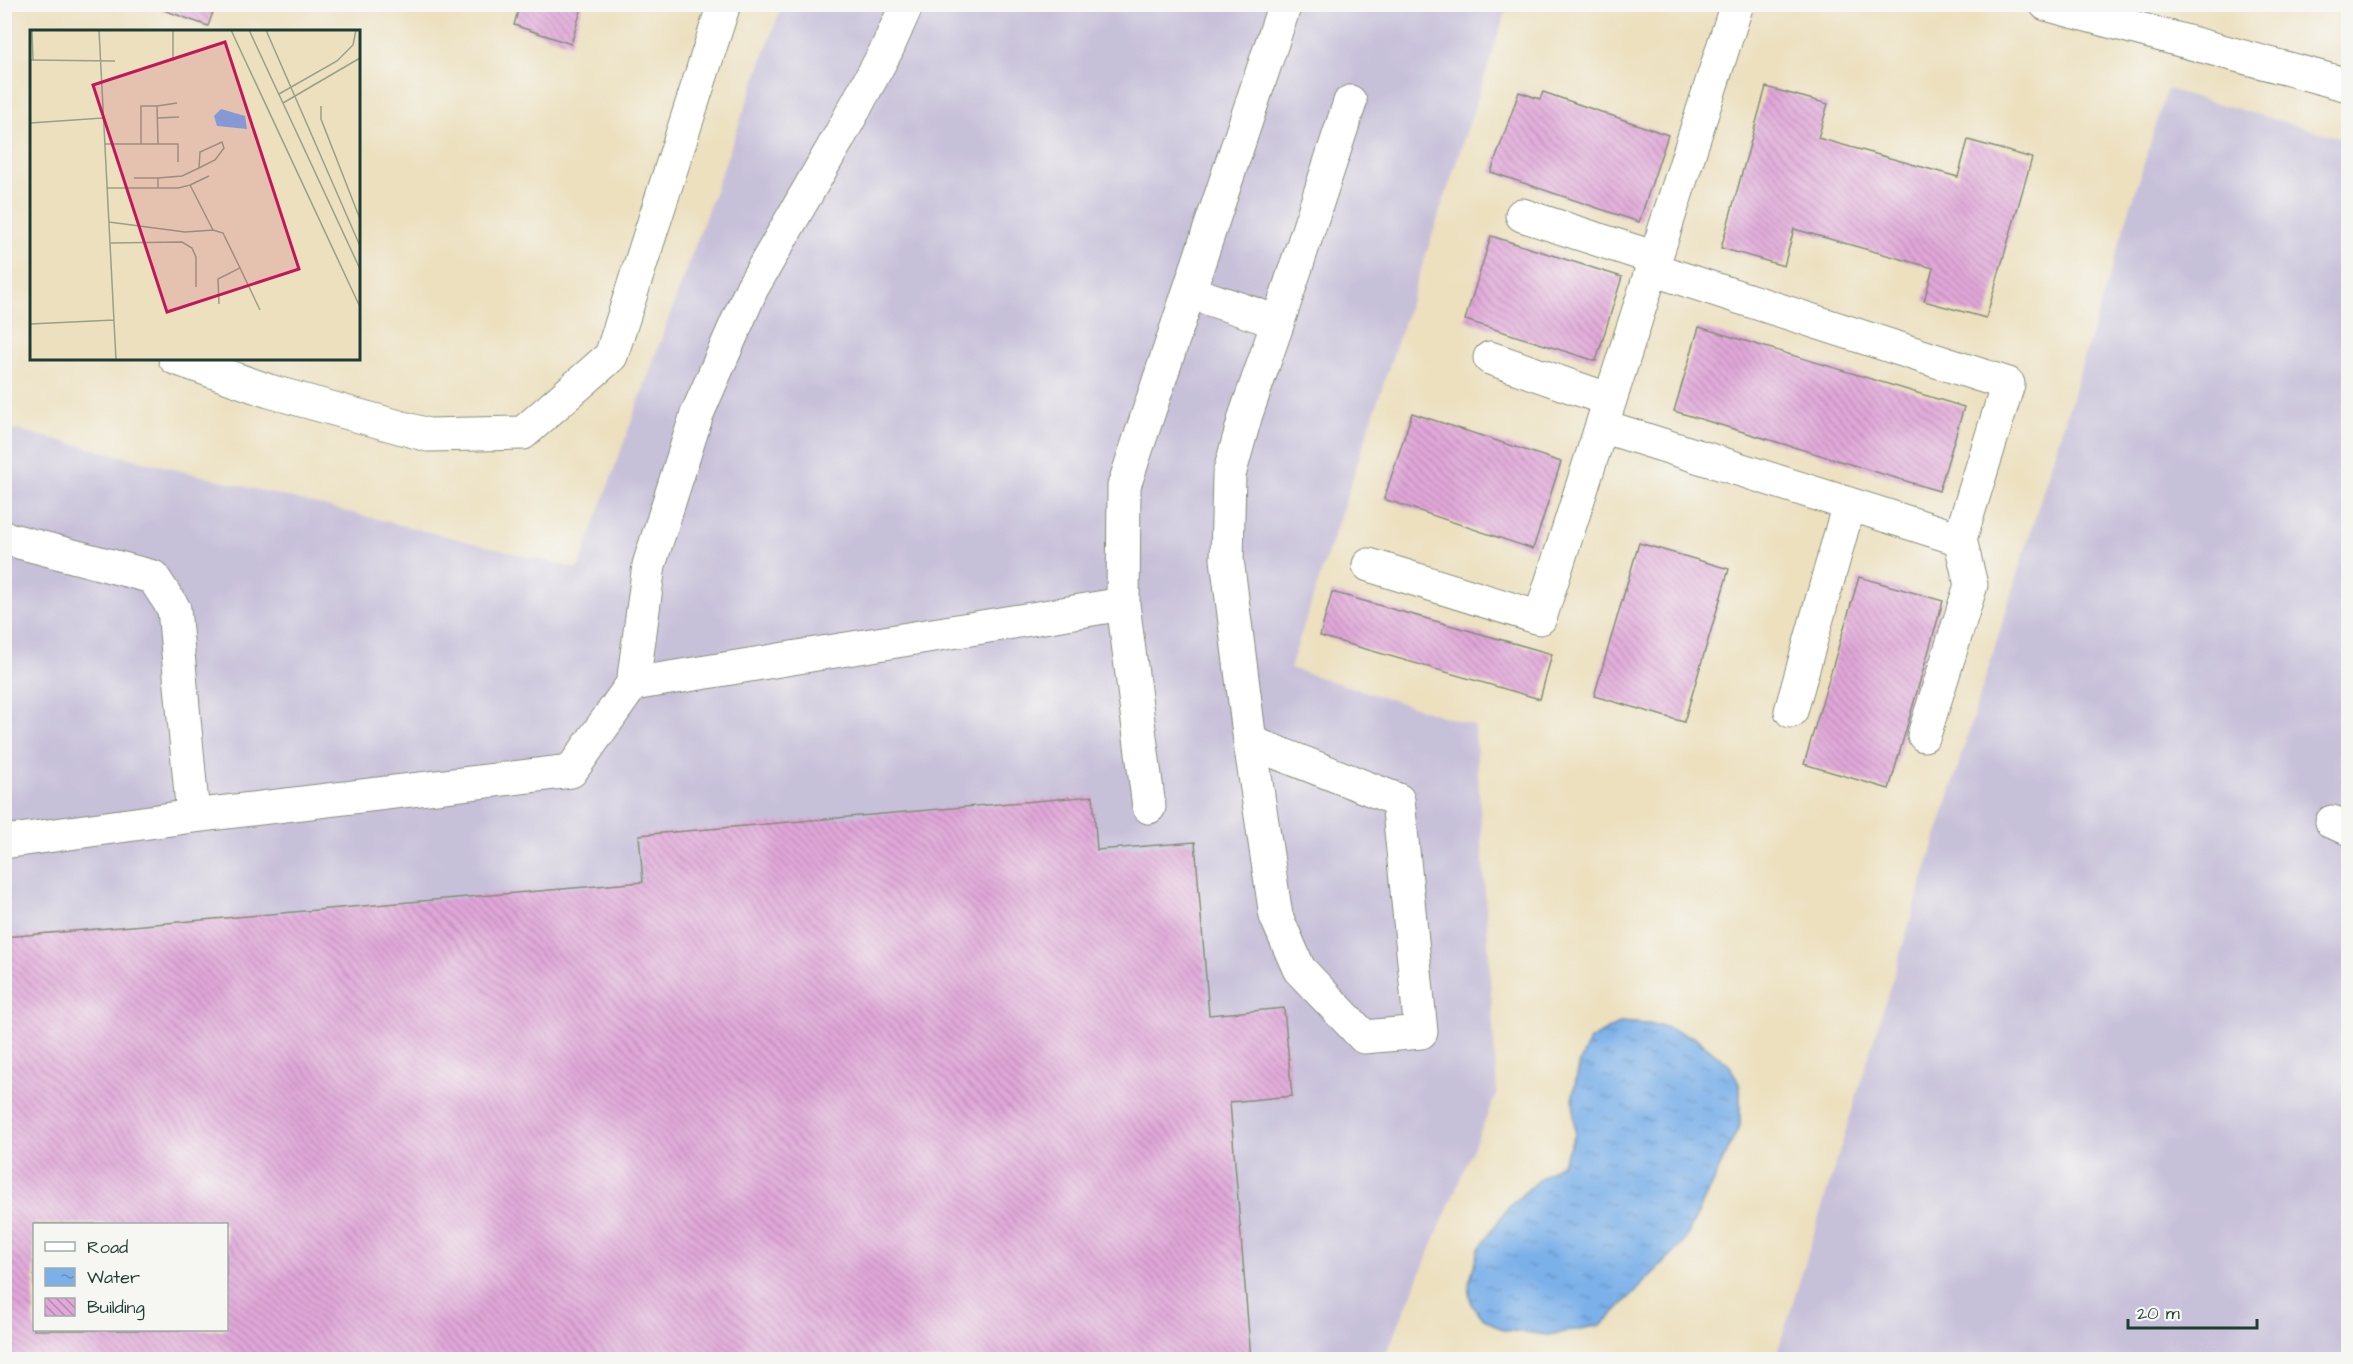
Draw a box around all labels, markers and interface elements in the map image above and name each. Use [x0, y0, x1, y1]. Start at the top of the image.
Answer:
inset map [30, 30, 360, 360]
legend [33, 1223, 228, 1331]
text: Road [87, 1235, 128, 1260]
text: Water [87, 1265, 140, 1290]
scale bar [2128, 1292, 2257, 1330]
text: Building [87, 1295, 145, 1321]
text: 20 m [2137, 1301, 2180, 1326]

